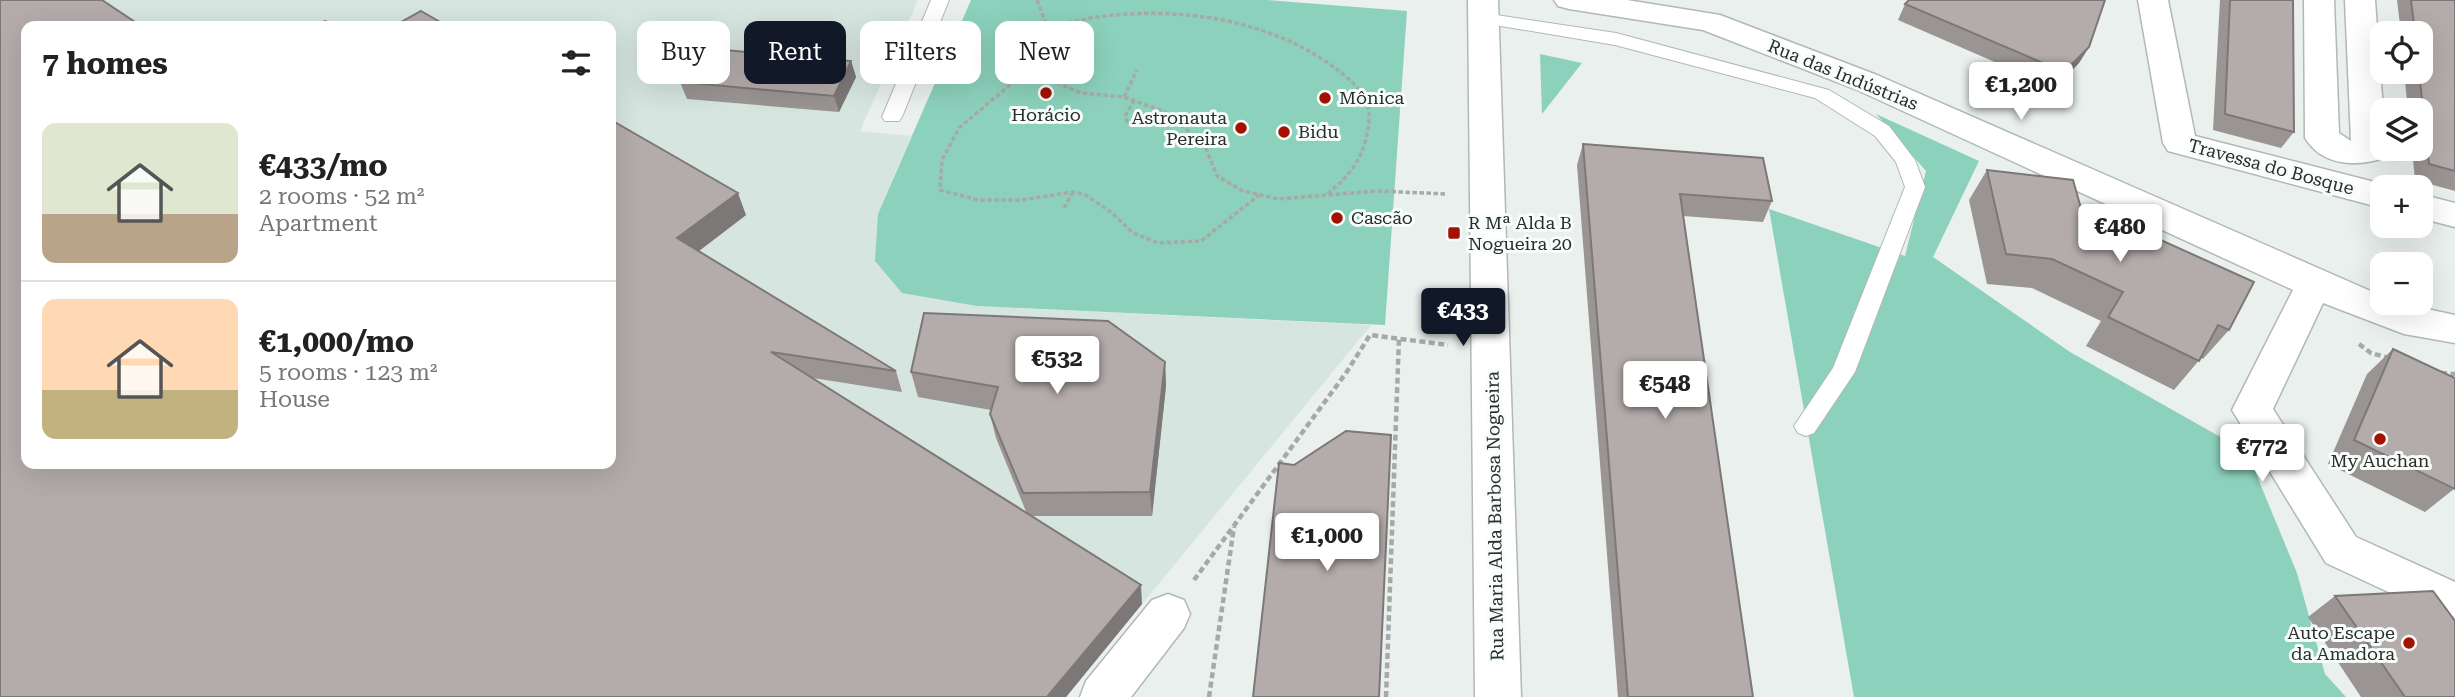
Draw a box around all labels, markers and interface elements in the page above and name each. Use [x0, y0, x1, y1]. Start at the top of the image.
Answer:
chip: Buy [637, 21, 730, 84]
chip: Rent [744, 21, 846, 84]
chip: Filters [860, 21, 981, 84]
chip: New [995, 21, 1094, 84]
map controls [2370, 21, 2433, 315]
button: locate [2370, 21, 2433, 84]
street label: Rua das Indústrias [1765, 35, 1921, 114]
icon: filters [557, 44, 595, 82]
text: 7 homes [42, 46, 168, 81]
pin: €1,200 [1964, 62, 2078, 122]
text: €1,200 [1985, 71, 2057, 98]
marker: Horácio [1038, 85, 1054, 101]
place label: Mônica [1339, 87, 1404, 108]
marker: Mônica [1317, 90, 1333, 106]
button: layers [2370, 98, 2433, 161]
place label: Horácio [1011, 104, 1081, 125]
place label: Astronauta Pereira [1132, 107, 1227, 149]
marker: Astronauta Pereira [1233, 120, 1249, 136]
place label: Bidu [1298, 121, 1339, 142]
marker: Bidu [1276, 124, 1292, 140]
street label: Travessa do Bosque [2186, 134, 2356, 199]
text: €433/mo [259, 148, 388, 183]
icon: home [98, 151, 182, 235]
button: + [2370, 175, 2433, 238]
text: 2 rooms · 52 m² [259, 183, 425, 210]
pin: €480 [2079, 204, 2161, 264]
place label: Cascão [1351, 207, 1413, 228]
text: Apartment [259, 210, 378, 237]
marker: Cascão [1329, 210, 1345, 226]
place label: R Mª Alda B Nogueira 20 [1468, 212, 1572, 254]
text: €480 [2094, 213, 2146, 240]
marker: R Mª Alda B Nogueira 20 [1446, 225, 1462, 241]
button: − [2370, 252, 2433, 315]
pin: €433 [1422, 288, 1504, 348]
text: €433 [1437, 297, 1489, 324]
text: €1,000/mo [259, 324, 414, 359]
icon: home [98, 327, 182, 411]
pin: €532 [1016, 336, 1098, 396]
text: €532 [1031, 345, 1083, 372]
text: 5 rooms · 123 m² [259, 359, 437, 386]
pin: €548 [1624, 362, 1706, 421]
text: €548 [1639, 370, 1691, 397]
street label: Rua Maria Alda Barbosa Nogueira [1481, 371, 1508, 661]
text: House [259, 386, 330, 413]
pin: €772 [2221, 424, 2303, 484]
marker: My Auchan [2372, 431, 2388, 447]
text: €772 [2236, 433, 2288, 460]
place label: My Auchan [2331, 450, 2430, 471]
pin: €1,000 [1270, 514, 1384, 573]
text: €1,000 [1291, 522, 1363, 549]
place label: Auto Escape da Amadora [2288, 622, 2395, 664]
marker: Auto Escape da Amadora [2401, 635, 2417, 651]

